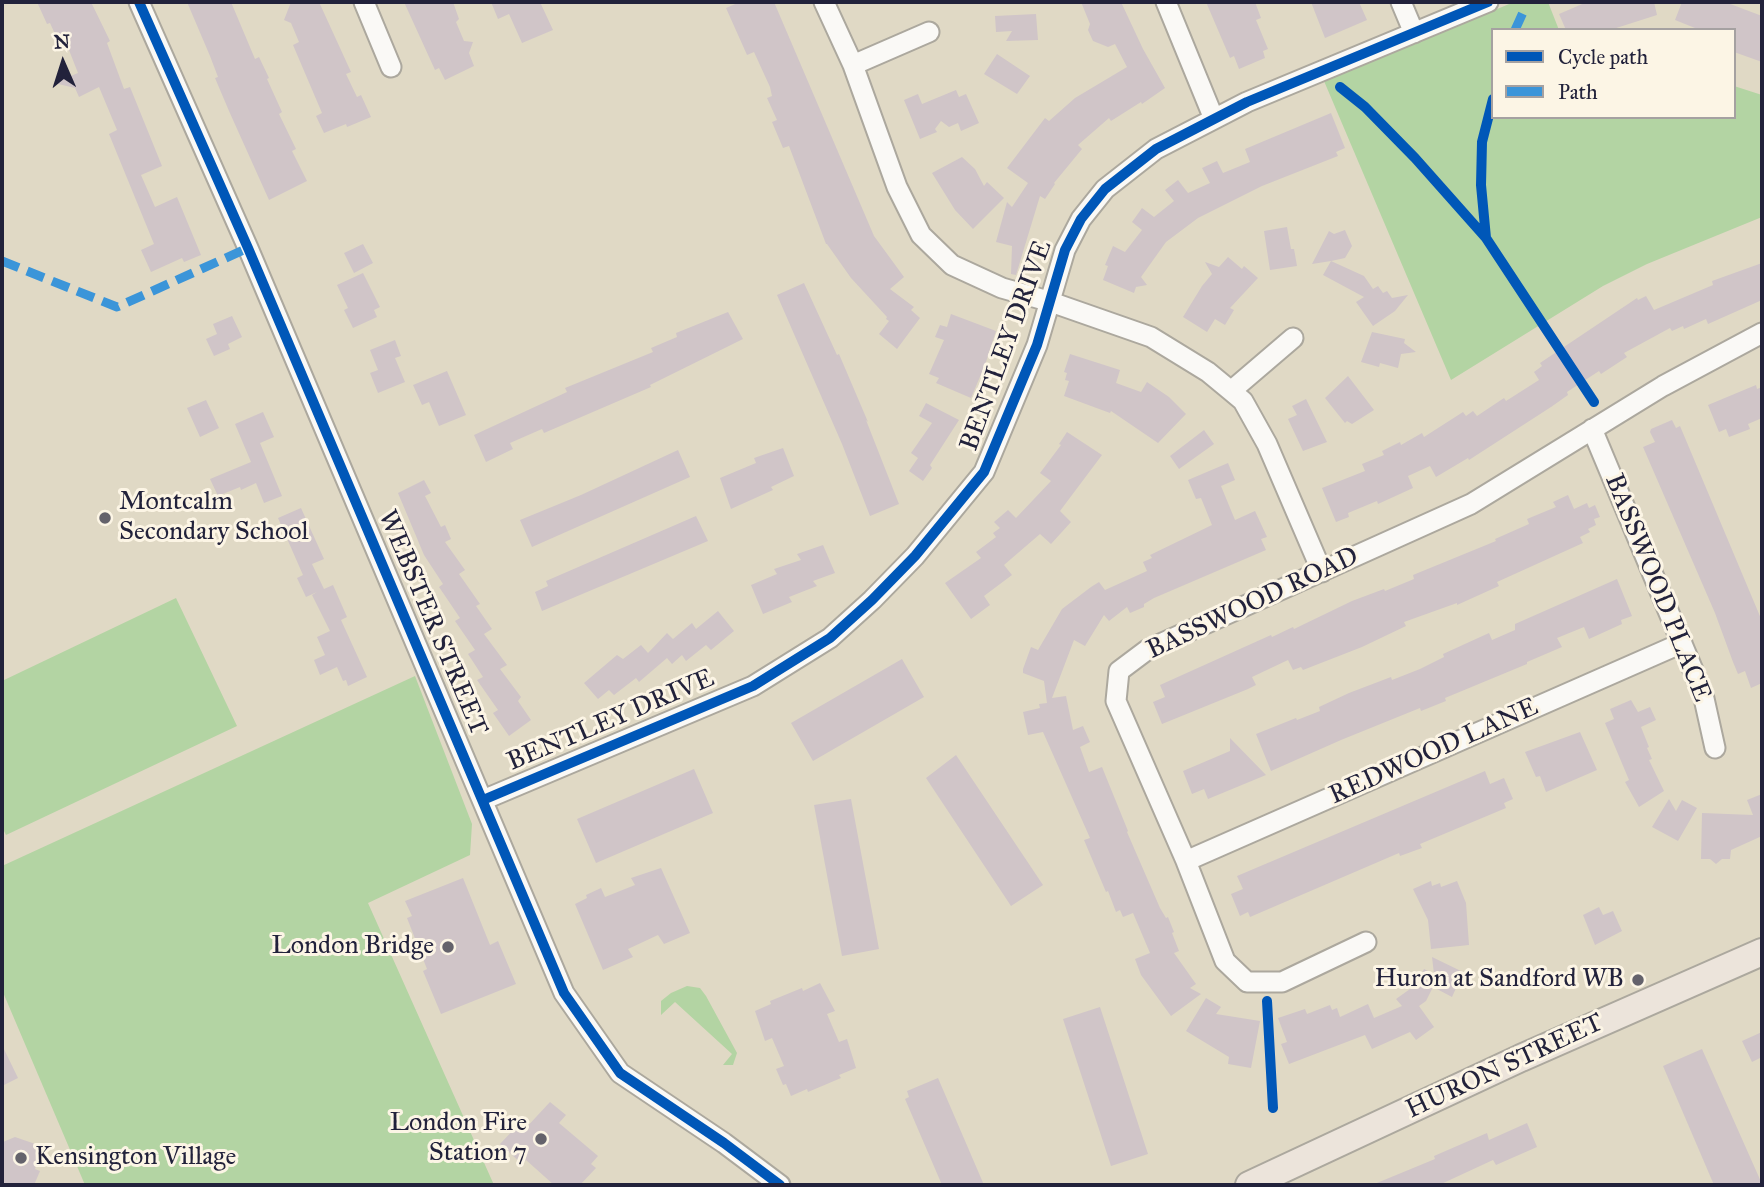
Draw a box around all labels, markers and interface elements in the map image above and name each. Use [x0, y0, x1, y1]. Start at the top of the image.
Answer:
north arrow [28, 28, 98, 98]
legend [1491, 28, 1736, 119]
text: N [53, 30, 71, 53]
text: Cycle path [1558, 44, 1648, 70]
text: Path [1558, 79, 1598, 105]
street label: BENTLEY DRIVE [954, 237, 1060, 455]
street label: BASSWOOD PLACE [1597, 470, 1717, 706]
place label: Montcalm Secondary School [119, 487, 308, 548]
street label: WEBSTER STREET [370, 506, 494, 740]
marker: Montcalm Secondary School [97, 510, 113, 526]
street label: BASSWOOD ROAD [1142, 541, 1364, 667]
street label: BENTLEY DRIVE [503, 663, 719, 779]
street label: REDWOOD LANE [1325, 692, 1543, 812]
place label: London Bridge [272, 931, 434, 963]
marker: London Bridge [440, 939, 456, 955]
place label: Huron at Sandford WB [1375, 964, 1624, 996]
marker: Huron at Sandford WB [1630, 972, 1646, 988]
street label: HURON STREET [1401, 1008, 1609, 1126]
place label: London Fire Station 7 [390, 1108, 527, 1170]
marker: London Fire Station 7 [533, 1131, 549, 1147]
place label: Kensington Village [35, 1142, 236, 1174]
marker: Kensington Village [13, 1150, 29, 1166]

